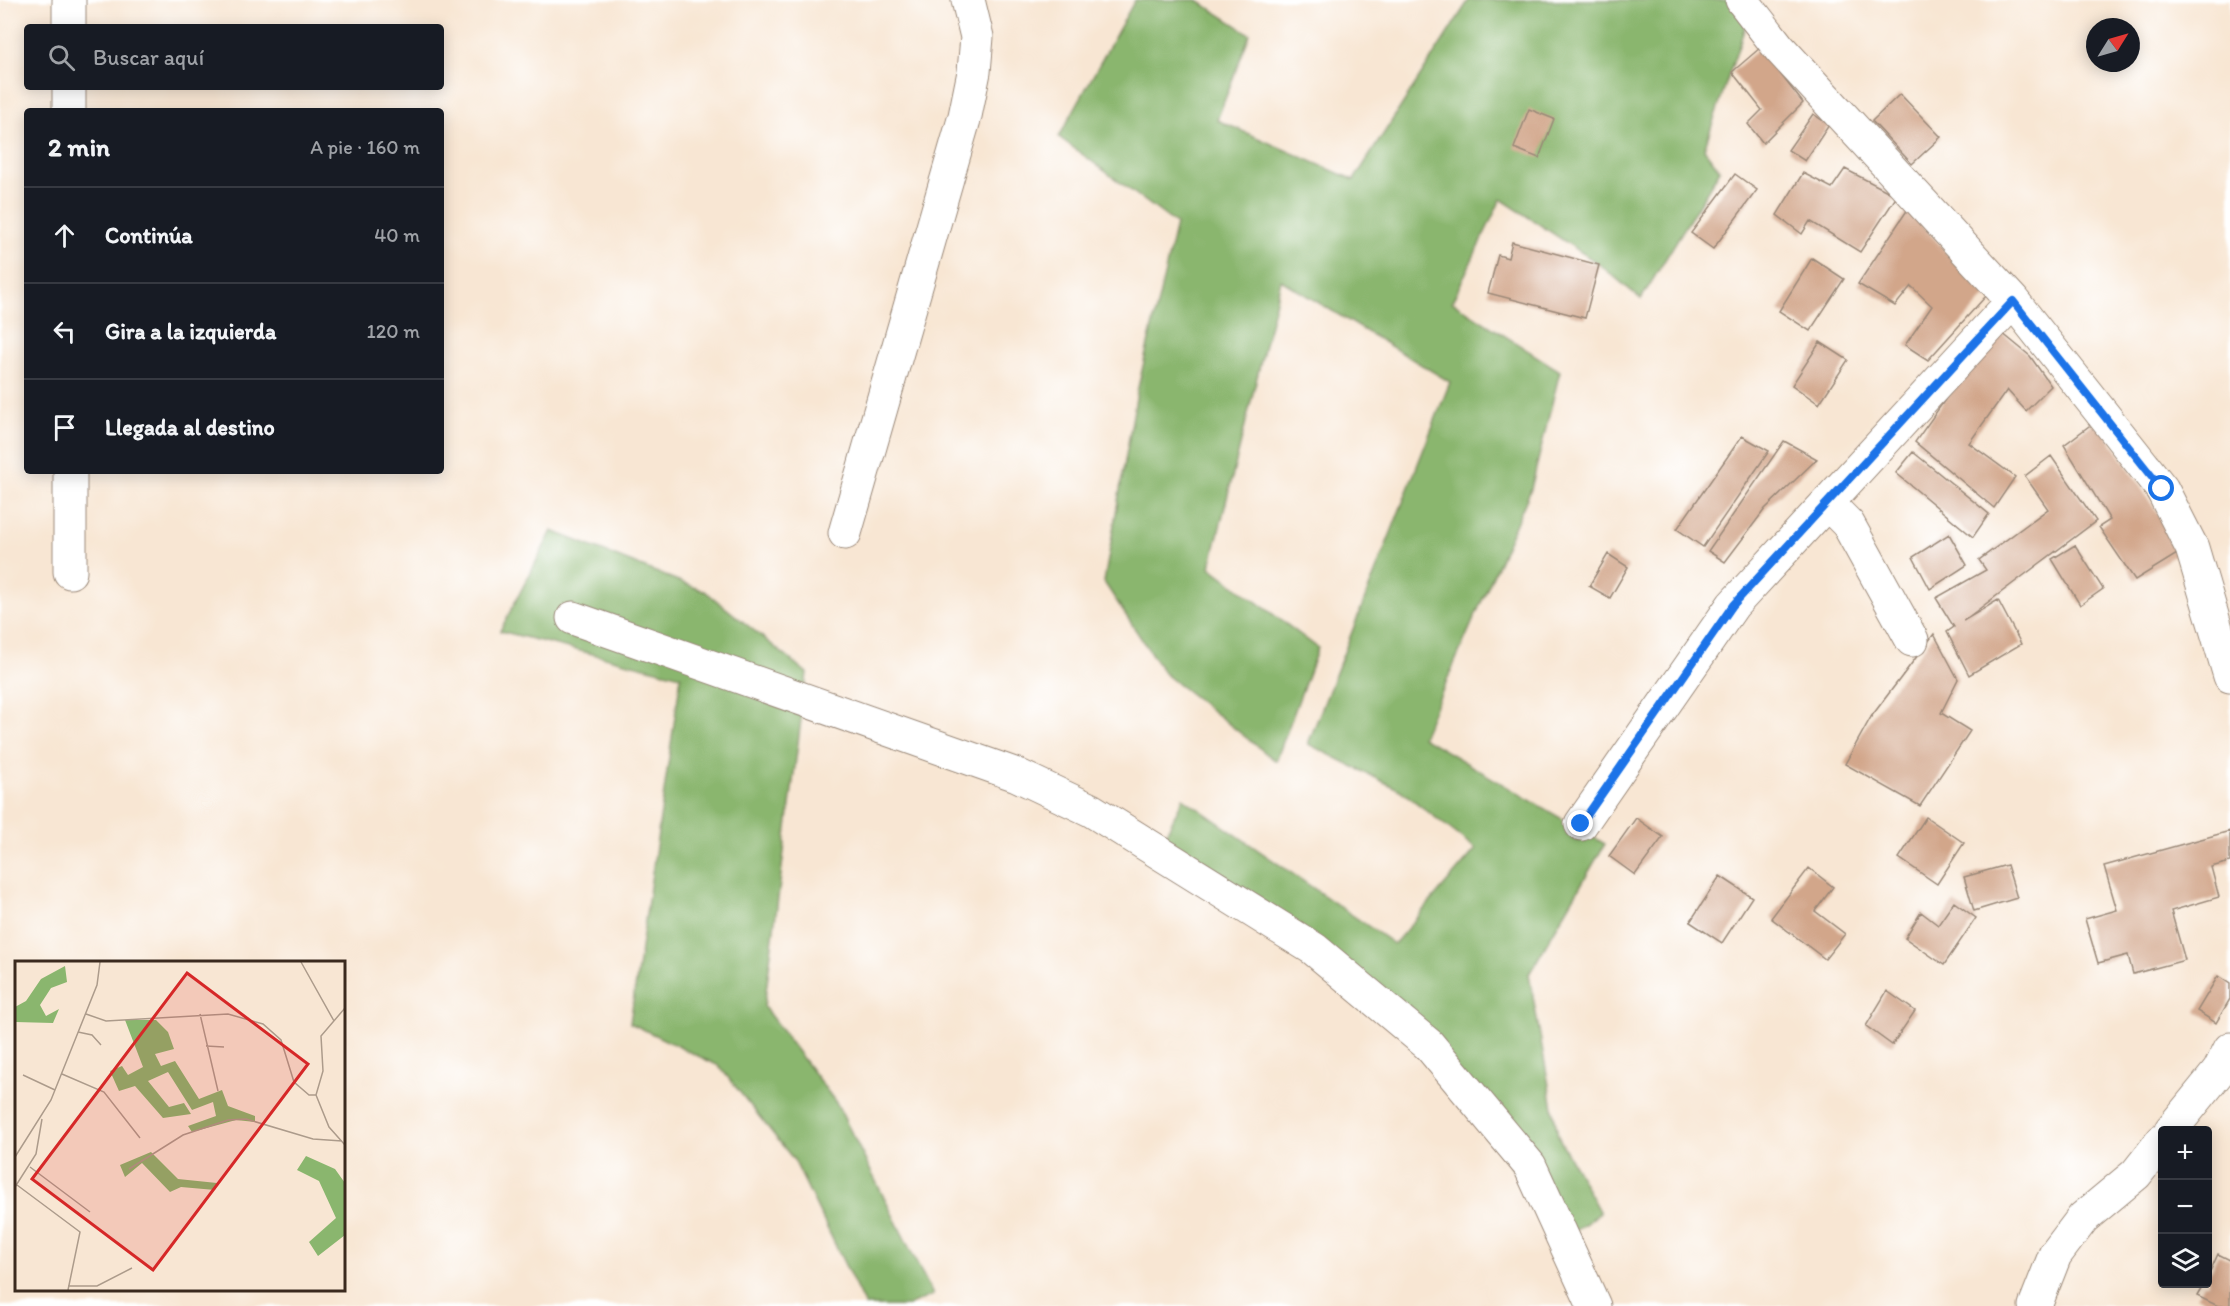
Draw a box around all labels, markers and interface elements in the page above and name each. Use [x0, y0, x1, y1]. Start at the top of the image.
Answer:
north arrow [2086, 18, 2140, 72]
search box [24, 24, 444, 90]
icon: search [45, 41, 78, 74]
text: Buscar aquí [93, 44, 204, 71]
text: 2 min [48, 131, 110, 163]
text: A pie · 160 m [310, 135, 420, 159]
icon: ahead [48, 219, 81, 252]
text: Continúa [105, 222, 193, 249]
text: 40 m [374, 223, 420, 247]
icon: left [48, 315, 81, 348]
text: Gira a la izquierda [105, 318, 276, 345]
text: 120 m [367, 319, 420, 343]
icon: arrive [48, 411, 81, 444]
text: Llegada al destino [105, 414, 275, 441]
route start [2148, 475, 2174, 501]
route end [1567, 810, 1593, 836]
inset map [15, 961, 345, 1291]
map controls [2158, 1126, 2212, 1288]
button: + [2158, 1126, 2212, 1180]
button: − [2158, 1180, 2212, 1234]
button: layers [2158, 1234, 2212, 1288]

